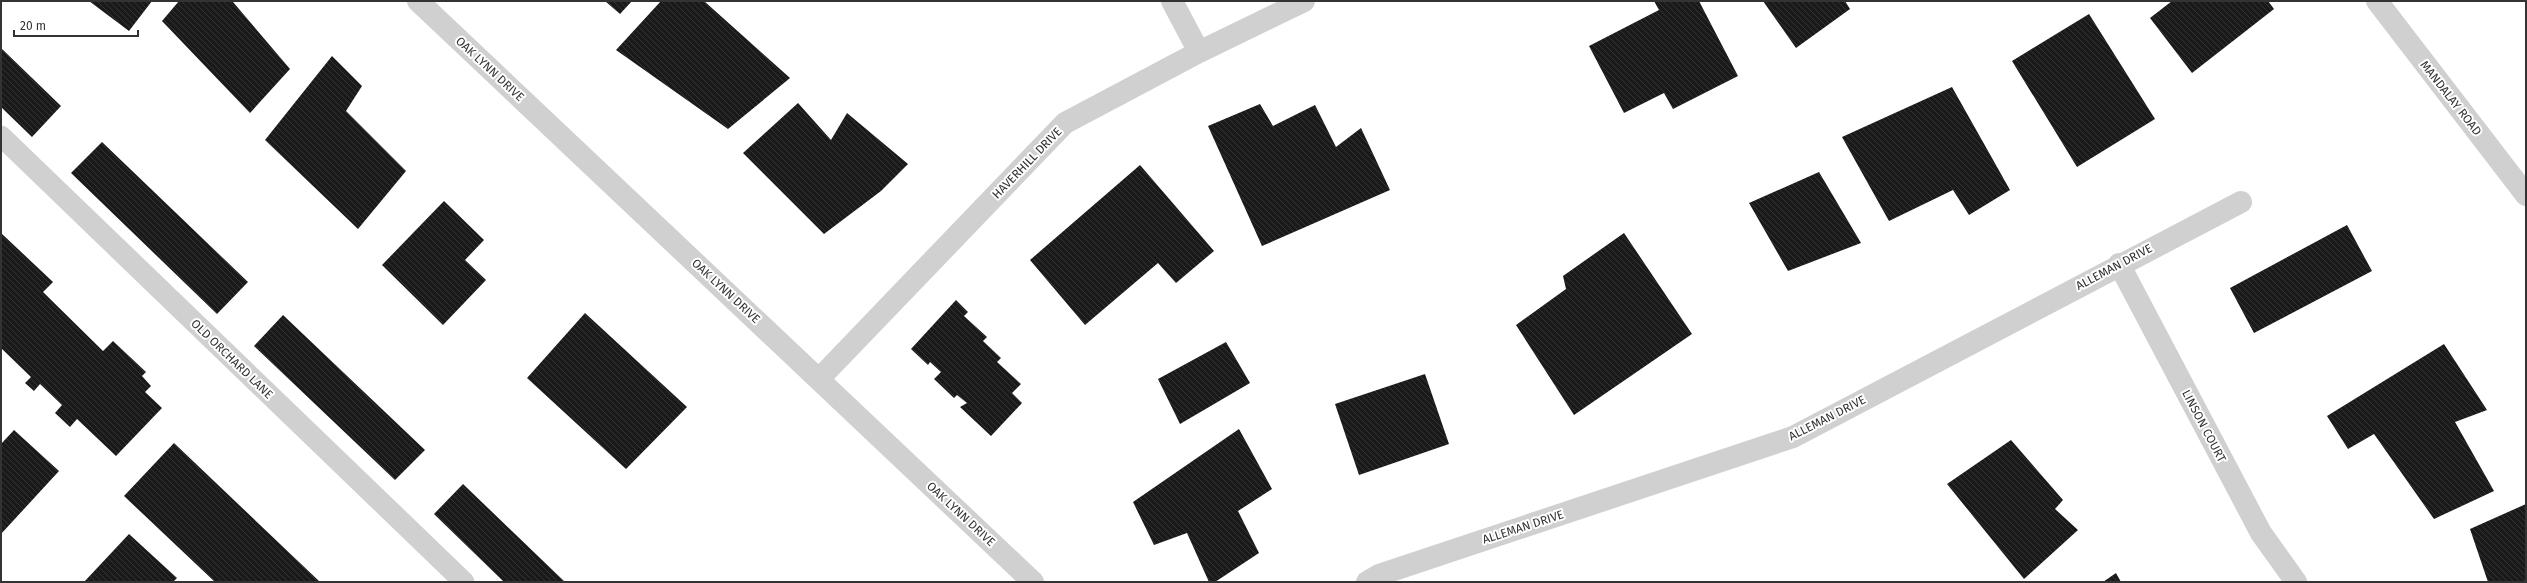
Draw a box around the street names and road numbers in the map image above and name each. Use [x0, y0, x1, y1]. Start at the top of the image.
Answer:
street label: OAK LYNN DRIVE [453, 34, 527, 104]
street label: MANDALAY ROAD [2418, 58, 2485, 138]
street label: HAVERHILL DRIVE [989, 124, 1065, 202]
street label: ALLEMAN DRIVE [2073, 241, 2155, 293]
street label: OAK LYNN DRIVE [689, 256, 763, 326]
street label: OLD ORCHARD LANE [188, 316, 276, 402]
street label: LINSON COURT [2179, 387, 2229, 465]
street label: ALLEMAN DRIVE [1786, 393, 1868, 443]
street label: OAK LYNN DRIVE [924, 479, 998, 549]
street label: ALLEMAN DRIVE [1481, 507, 1565, 547]

